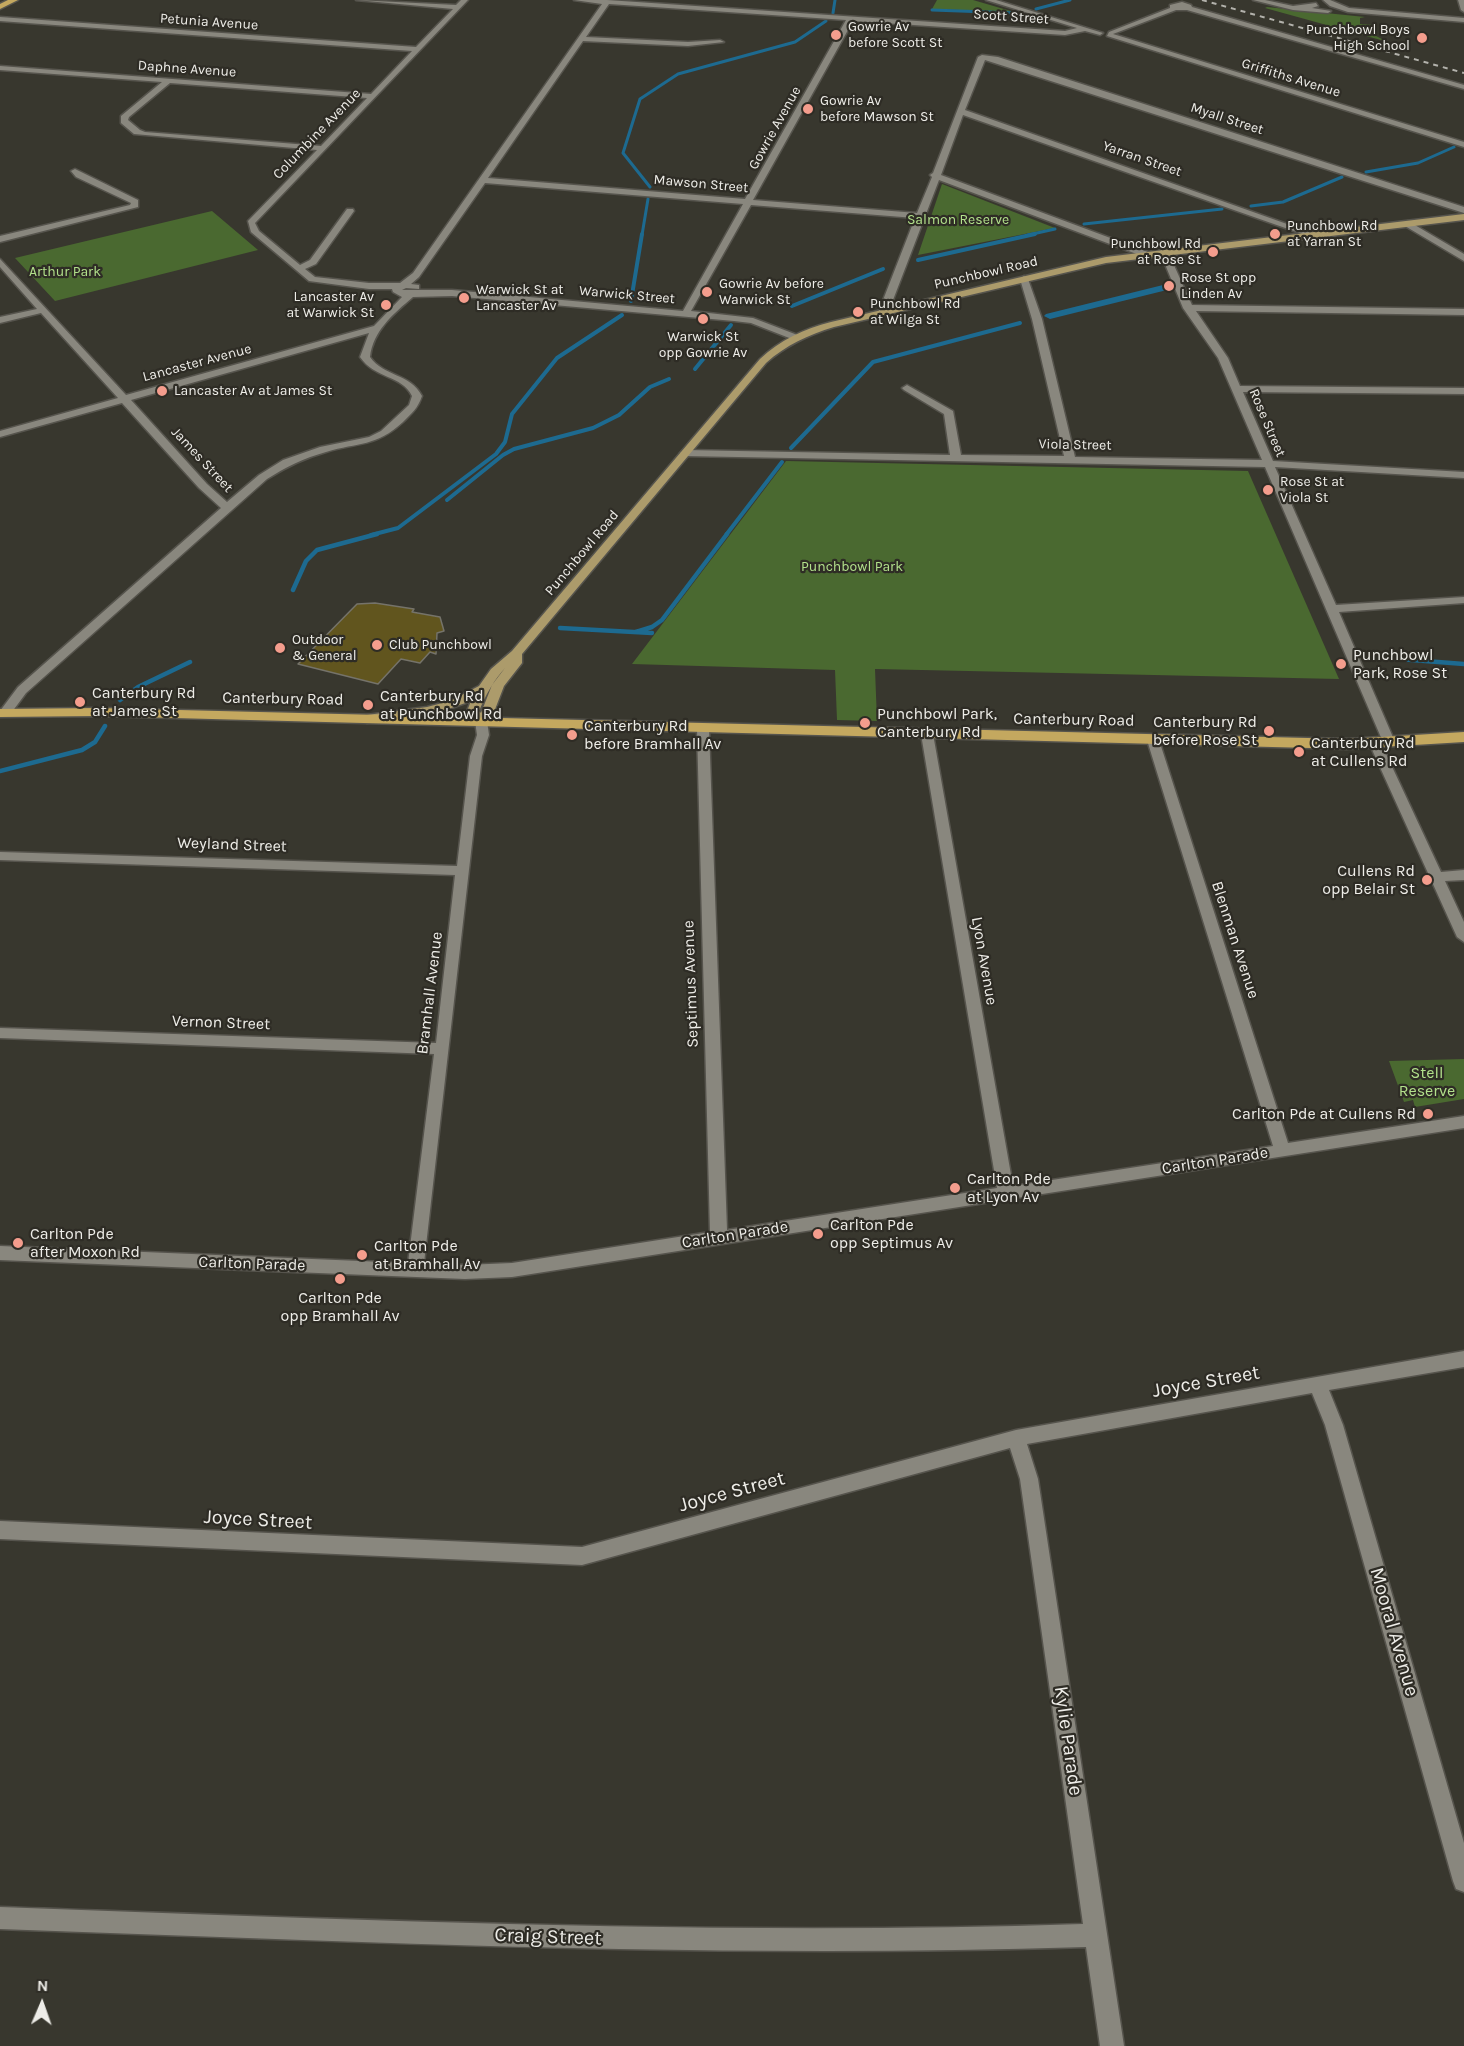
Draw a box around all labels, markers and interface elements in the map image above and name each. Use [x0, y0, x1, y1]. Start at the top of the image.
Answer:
street label: Scott Street [973, 6, 1049, 28]
street label: Petunia Avenue [159, 10, 259, 34]
place label: Gowrie Av before Scott St [848, 19, 942, 51]
place label: Punchbowl Boys High School [1306, 22, 1410, 54]
marker: Gowrie Av before Scott St [829, 28, 843, 42]
marker: Punchbowl Boys High School [1415, 31, 1429, 45]
street label: Griffiths Avenue [1240, 55, 1342, 101]
street label: Daphne Avenue [137, 57, 237, 81]
street label: Gowrie Avenue [745, 83, 805, 173]
street label: Columbine Avenue [270, 85, 364, 183]
place label: Gowrie Av before Mawson St [820, 93, 934, 125]
street label: Myall Street [1188, 99, 1266, 139]
marker: Gowrie Av before Mawson St [801, 102, 815, 116]
street label: Yarran Street [1100, 138, 1184, 180]
street label: Mawson Street [653, 171, 749, 197]
park label: Salmon Reserve [907, 212, 1009, 228]
place label: Punchbowl Rd at Yarran St [1287, 218, 1378, 250]
marker: Punchbowl Rd at Yarran St [1268, 227, 1282, 241]
place label: Punchbowl Rd at Rose St [1110, 236, 1201, 268]
marker: Punchbowl Rd at Rose St [1206, 245, 1220, 259]
street label: Punchbowl Road [933, 253, 1039, 293]
park label: Arthur Park [29, 264, 101, 280]
place label: Rose St opp Linden Av [1181, 270, 1256, 302]
place label: Gowrie Av before Warwick St [719, 276, 824, 308]
marker: Rose St opp Linden Av [1162, 279, 1176, 293]
place label: Warwick St at Lancaster Av [476, 282, 564, 314]
street label: Warwick Street [578, 282, 676, 308]
marker: Gowrie Av before Warwick St [700, 285, 714, 299]
place label: Lancaster Av at Warwick St [286, 289, 374, 322]
marker: Warwick St at Lancaster Av [457, 291, 471, 305]
place label: Punchbowl Rd at Wilga St [870, 296, 961, 328]
marker: Lancaster Av at Warwick St [379, 298, 393, 312]
marker: Punchbowl Rd at Wilga St [851, 305, 865, 319]
marker: Warwick St opp Gowrie Av [696, 312, 710, 326]
place label: Warwick St opp Gowrie Av [659, 329, 747, 362]
street label: Lancaster Avenue [141, 340, 253, 386]
place label: Lancaster Av at James St [174, 383, 332, 399]
marker: Lancaster Av at James St [155, 384, 169, 398]
street label: Rose Street [1245, 386, 1289, 460]
street label: James Street [168, 424, 236, 496]
street label: Viola Street [1038, 436, 1112, 454]
place label: Rose St at Viola St [1280, 474, 1344, 506]
marker: Rose St at Viola St [1261, 483, 1275, 497]
street label: Punchbowl Road [542, 507, 622, 599]
park label: Punchbowl Park [801, 559, 903, 575]
place label: Outdoor & General [292, 632, 357, 664]
place label: Club Punchbowl [389, 637, 492, 653]
marker: Club Punchbowl [370, 638, 384, 652]
marker: Outdoor & General [273, 641, 287, 655]
place label: Punchbowl Park, Rose St [1353, 645, 1447, 683]
marker: Punchbowl Park, Rose St [1334, 657, 1348, 671]
place label: Canterbury Rd at James St [92, 683, 196, 721]
place label: Canterbury Rd at Punchbowl Rd [380, 686, 502, 724]
street label: Canterbury Road [222, 688, 344, 710]
marker: Canterbury Rd at James St [73, 695, 87, 709]
marker: Canterbury Rd at Punchbowl Rd [361, 698, 375, 712]
place label: Punchbowl Park, Canterbury Rd [877, 704, 997, 742]
street label: Canterbury Road [1013, 709, 1135, 731]
place label: Canterbury Rd before Rose St [1153, 712, 1257, 750]
place label: Canterbury Rd before Bramhall Av [584, 716, 721, 754]
marker: Punchbowl Park, Canterbury Rd [858, 716, 872, 730]
marker: Canterbury Rd before Rose St [1262, 724, 1276, 738]
marker: Canterbury Rd before Bramhall Av [565, 728, 579, 742]
place label: Canterbury Rd at Cullens Rd [1311, 733, 1415, 771]
marker: Canterbury Rd at Cullens Rd [1292, 745, 1306, 759]
street label: Weyland Street [177, 833, 287, 857]
place label: Cullens Rd opp Belair St [1322, 861, 1415, 899]
marker: Cullens Rd opp Belair St [1420, 873, 1434, 887]
street label: Blenman Avenue [1207, 879, 1263, 1001]
street label: Lyon Avenue [967, 915, 1001, 1007]
street label: Septimus Avenue [679, 920, 703, 1048]
street label: Bramhall Avenue [413, 931, 447, 1055]
street label: Vernon Street [172, 1012, 270, 1034]
park label: Stell Reserve [1399, 1063, 1455, 1101]
place label: Carlton Pde at Cullens Rd [1232, 1104, 1416, 1124]
marker: Carlton Pde at Cullens Rd [1421, 1107, 1435, 1121]
street label: Carlton Parade [1161, 1143, 1269, 1179]
place label: Carlton Pde at Lyon Av [967, 1169, 1051, 1207]
marker: Carlton Pde at Lyon Av [948, 1181, 962, 1195]
place label: Carlton Pde opp Septimus Av [830, 1215, 953, 1253]
street label: Carlton Parade [681, 1217, 789, 1253]
place label: Carlton Pde after Moxon Rd [30, 1224, 140, 1262]
marker: Carlton Pde opp Septimus Av [811, 1227, 825, 1241]
marker: Carlton Pde after Moxon Rd [11, 1236, 25, 1250]
place label: Carlton Pde at Bramhall Av [374, 1236, 480, 1274]
marker: Carlton Pde at Bramhall Av [355, 1248, 369, 1262]
street label: Carlton Parade [198, 1253, 306, 1275]
marker: Carlton Pde opp Bramhall Av [333, 1272, 347, 1286]
place label: Carlton Pde opp Bramhall Av [281, 1288, 399, 1326]
street label: Joyce Street [1150, 1361, 1262, 1403]
street label: Joyce Street [676, 1466, 788, 1518]
street label: Joyce Street [203, 1505, 313, 1535]
street label: Mooral Avenue [1364, 1565, 1424, 1699]
street label: Kylie Parade [1048, 1685, 1088, 1797]
street label: Craig Street [494, 1923, 602, 1951]
north arrow [12, 1974, 72, 2034]
text: N [37, 1976, 49, 1995]

